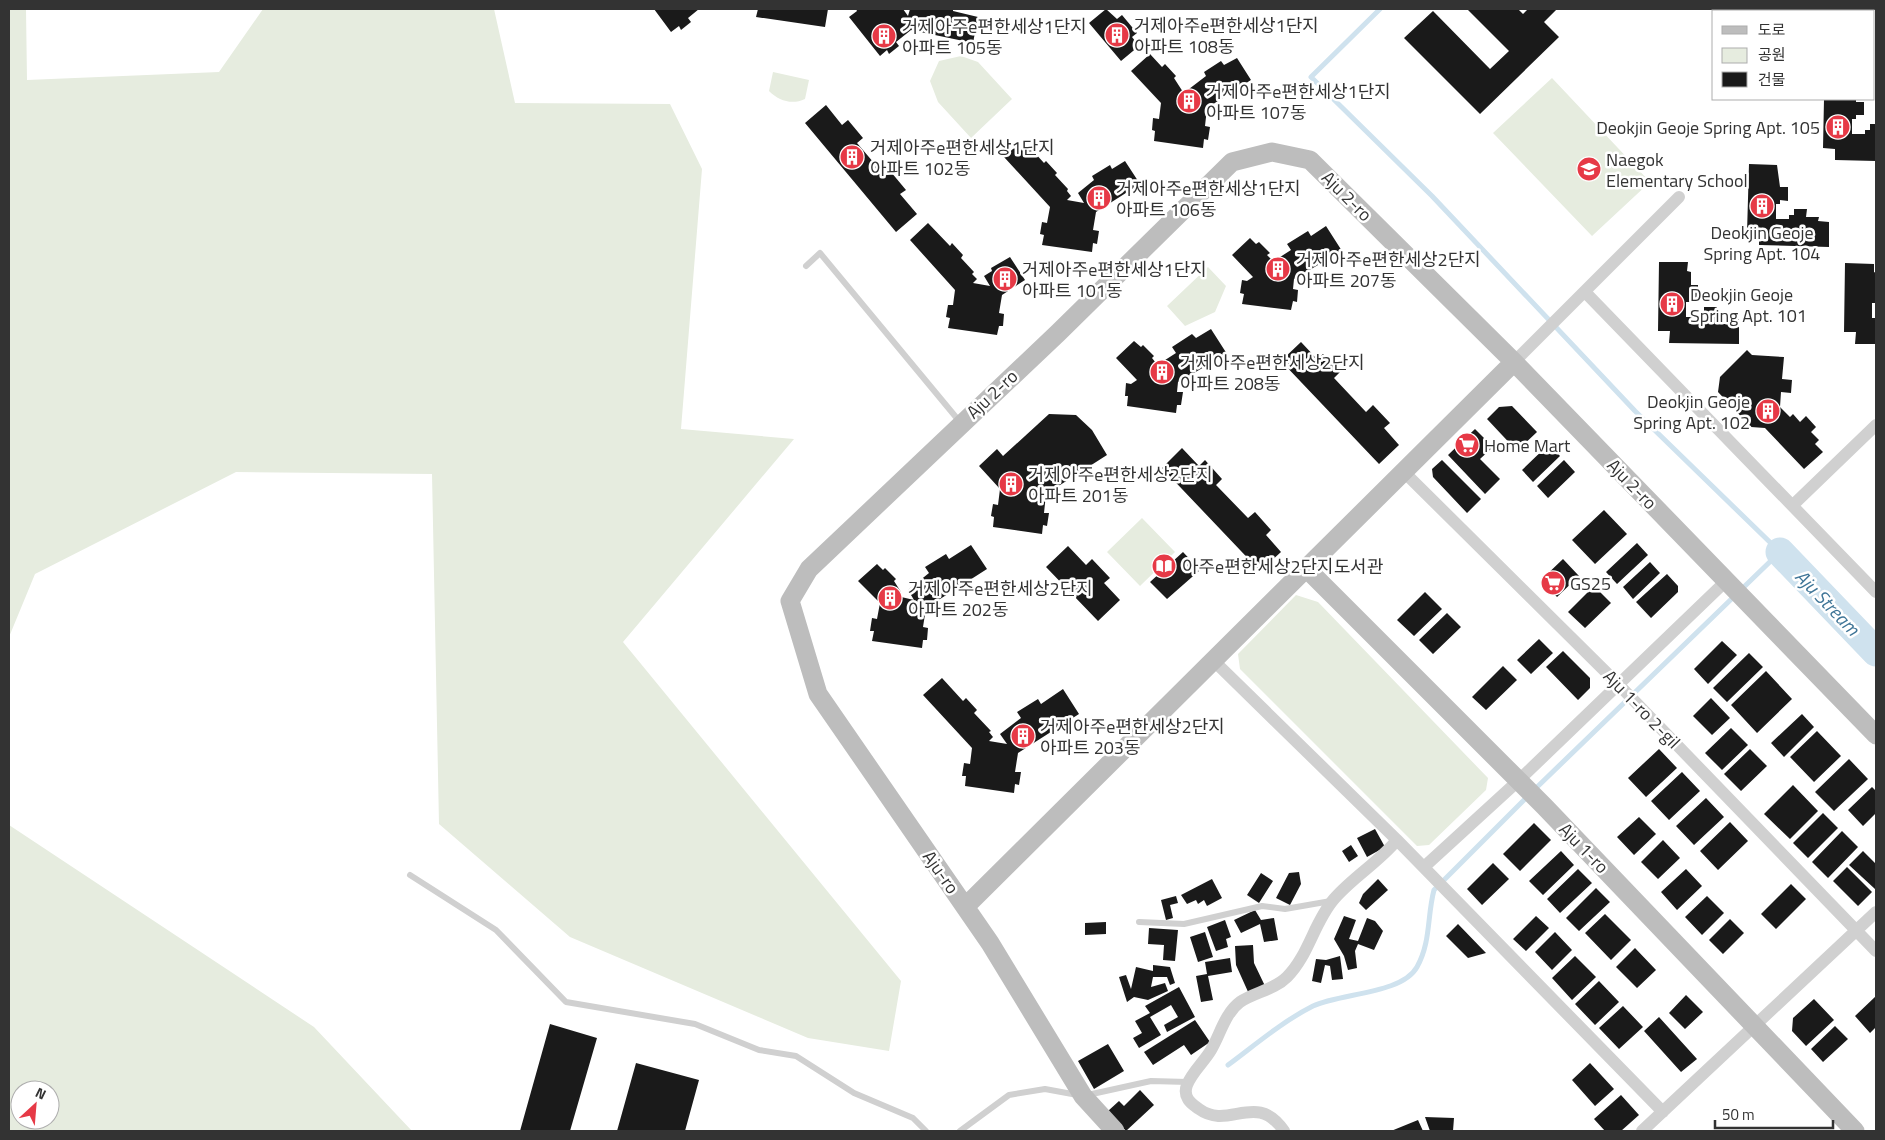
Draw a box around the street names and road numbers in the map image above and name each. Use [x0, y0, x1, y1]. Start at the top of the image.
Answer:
street label: Aju 2-ro [1316, 165, 1378, 227]
street label: Aju 2-ro [960, 363, 1024, 425]
street label: Aju 2-ro [1601, 452, 1663, 516]
street label: Aju 1-ro 2-gil [1597, 663, 1687, 755]
street label: Aju 1-ro [1553, 816, 1615, 880]
street label: Aju-ro [916, 845, 966, 899]

